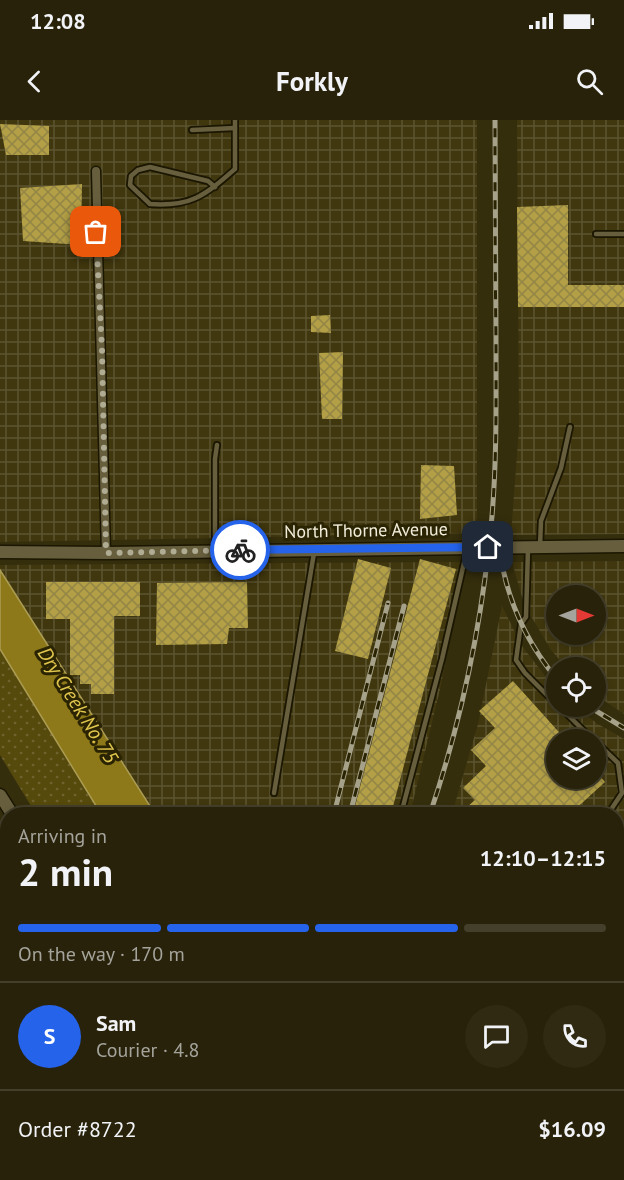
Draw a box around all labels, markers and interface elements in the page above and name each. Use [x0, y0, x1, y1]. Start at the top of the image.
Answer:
text: 12:08 [30, 7, 86, 35]
text: Forkly [276, 64, 348, 98]
icon: back [18, 65, 51, 98]
icon: search [573, 65, 606, 98]
pin [70, 206, 121, 257]
icon: bag [79, 215, 112, 248]
street label: North Thorne Avenue [284, 517, 448, 543]
courier [210, 520, 270, 580]
pin [462, 521, 513, 572]
icon: home [471, 530, 504, 563]
icon: bike [224, 534, 257, 567]
north arrow [546, 585, 606, 645]
map controls [546, 585, 606, 789]
water label: Dry Creek No. 75 [32, 642, 125, 769]
button: locate [546, 657, 606, 717]
button: layers [546, 729, 606, 789]
text: Arriving in [18, 823, 107, 849]
text: 12:10–12:15 [480, 844, 606, 872]
text: 2 min [18, 846, 113, 897]
text: On the way · 170 m [18, 941, 185, 967]
button: chat [465, 1005, 528, 1068]
button: phone [543, 1005, 606, 1068]
text: Sam [96, 1009, 136, 1037]
text: S [44, 1022, 55, 1050]
text: Courier · 4.8 [96, 1037, 199, 1063]
text: Order #8722 [18, 1115, 137, 1143]
text: $16.09 [538, 1115, 606, 1143]

